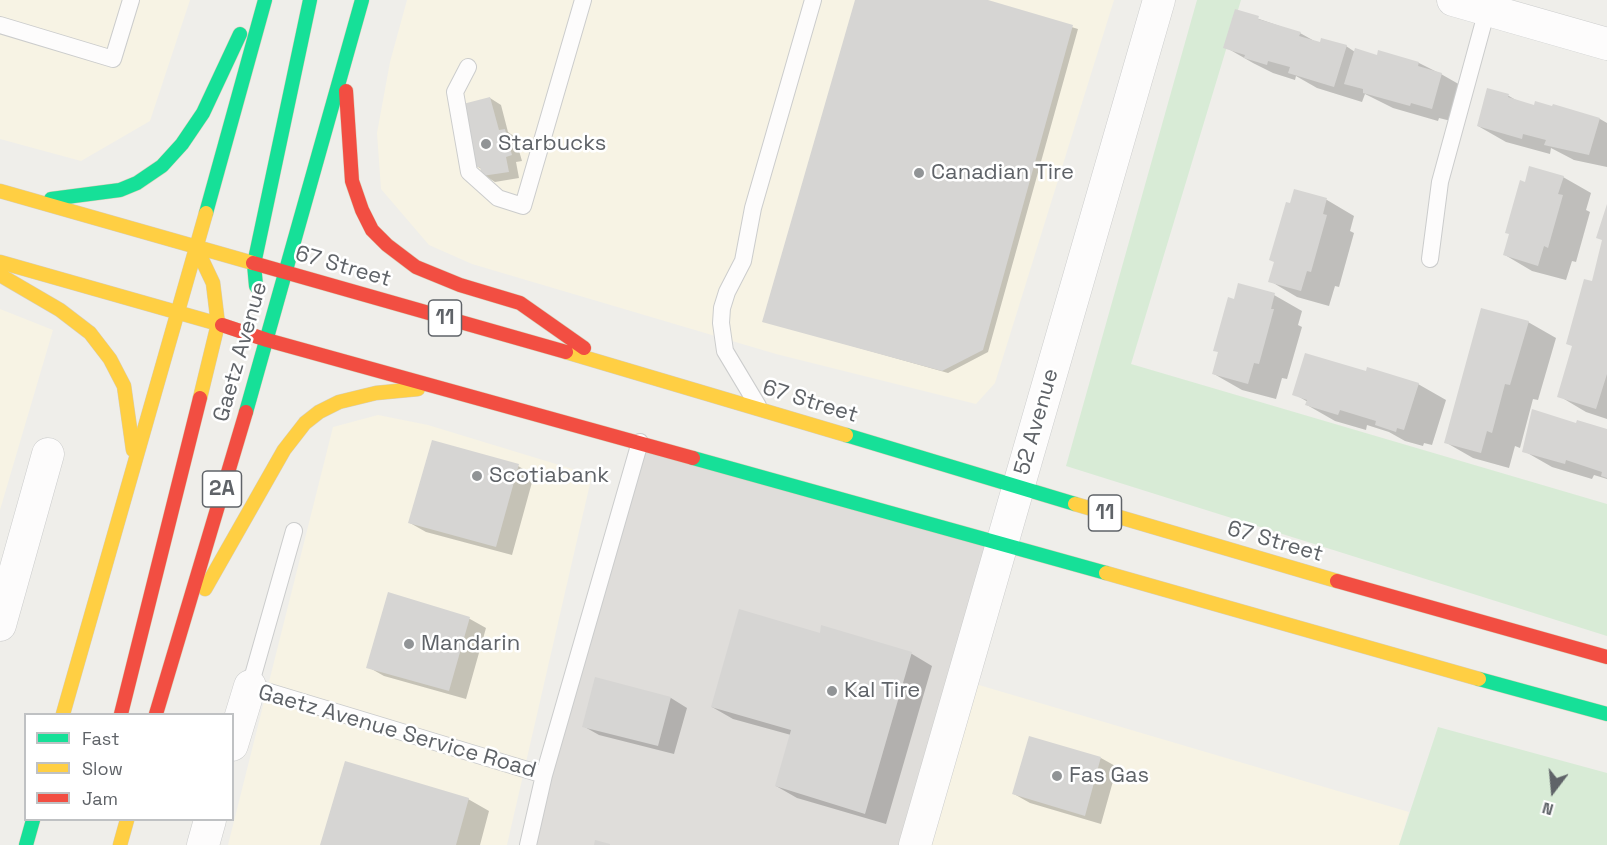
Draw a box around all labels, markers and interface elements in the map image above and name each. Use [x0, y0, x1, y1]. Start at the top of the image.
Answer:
place label: Starbucks [498, 131, 606, 157]
marker: Starbucks [479, 137, 493, 151]
place label: Canadian Tire [931, 160, 1074, 186]
marker: Canadian Tire [912, 166, 926, 180]
street label: 67 Street [292, 241, 394, 293]
street label: Gaetz Avenue [208, 279, 274, 425]
road number: 11 [428, 300, 462, 336]
street label: 52 Avenue [1009, 366, 1065, 478]
street label: 67 Street [759, 375, 861, 429]
place label: Scotiabank [489, 463, 609, 489]
marker: Scotiabank [470, 469, 484, 483]
road number: 2A [202, 471, 242, 507]
road number: 11 [1088, 495, 1122, 531]
street label: 67 Street [1224, 516, 1326, 568]
place label: Mandarin [421, 631, 520, 657]
marker: Mandarin [402, 637, 416, 651]
place label: Kal Tire [844, 678, 920, 704]
street label: Gaetz Avenue Service Road [255, 680, 539, 784]
marker: Kal Tire [825, 684, 839, 698]
legend [24, 713, 234, 821]
text: Fast [82, 727, 119, 750]
text: Slow [82, 757, 123, 780]
north arrow [1523, 761, 1583, 821]
place label: Fas Gas [1069, 763, 1149, 789]
marker: Fas Gas [1050, 769, 1064, 783]
text: Jam [82, 787, 118, 810]
text: N [1540, 797, 1556, 820]

